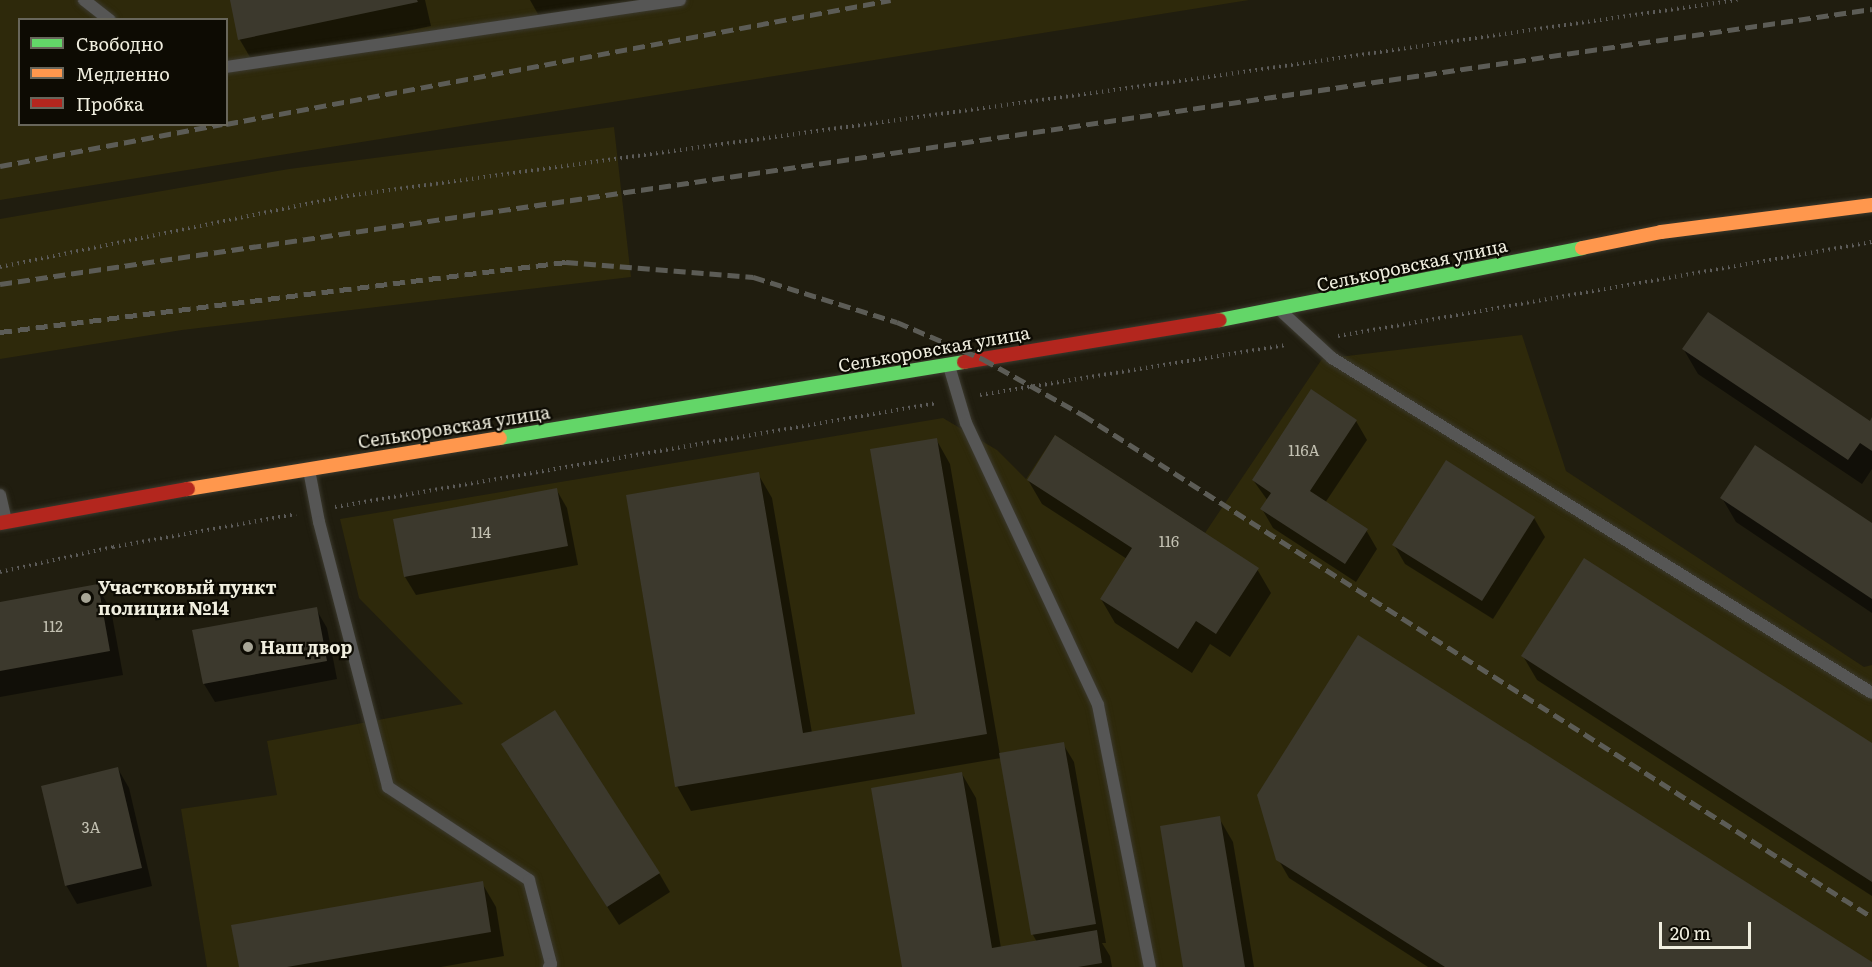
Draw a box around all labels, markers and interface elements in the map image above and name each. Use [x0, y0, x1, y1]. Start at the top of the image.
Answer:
legend [18, 18, 228, 126]
text: Свободно [76, 30, 164, 57]
text: Медленно [76, 60, 170, 87]
text: Пробка [76, 90, 144, 117]
street label: Селькоровская улица [1315, 234, 1509, 296]
street label: Селькоровская улица [836, 321, 1032, 377]
street label: Селькоровская улица [356, 401, 552, 453]
house number: 116А [1288, 441, 1320, 459]
house number: 114 [471, 523, 491, 541]
house number: 116 [1159, 532, 1179, 550]
place label: Участковый пункт полиции №14 [98, 577, 277, 620]
marker: Участковый пункт полиции №14 [79, 591, 93, 605]
house number: 112 [43, 617, 63, 635]
place label: Наш двор [260, 636, 352, 658]
marker: Наш двор [241, 640, 255, 654]
house number: 3А [81, 818, 101, 836]
scale bar [1662, 910, 1754, 948]
text: 20 m [1670, 919, 1711, 946]

